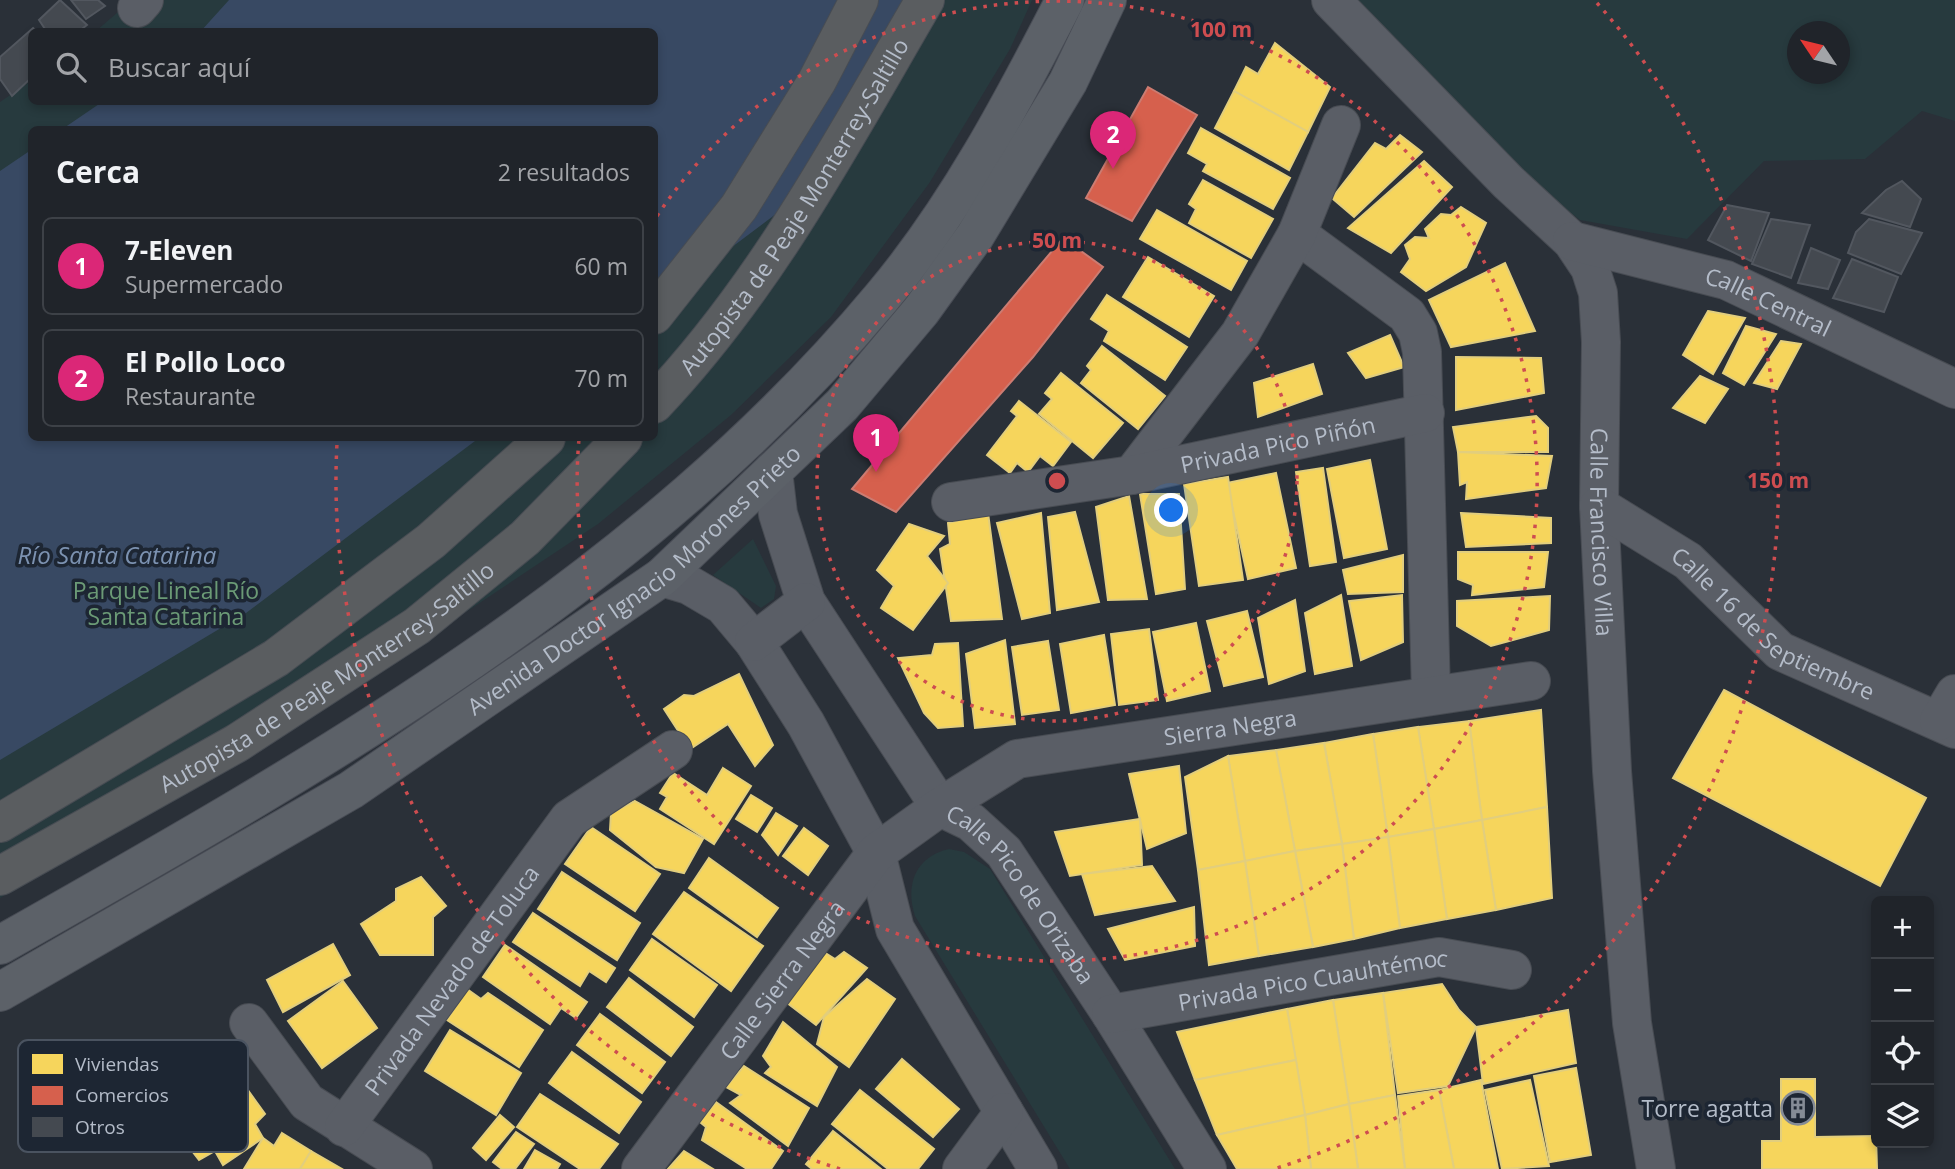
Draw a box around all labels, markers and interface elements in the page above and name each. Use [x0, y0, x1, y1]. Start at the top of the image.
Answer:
text: 100 m [1190, 15, 1252, 43]
north arrow [1787, 21, 1850, 84]
search box [28, 28, 658, 105]
street label: Autopista de Peaje Monterrey-Saltillo [672, 32, 916, 381]
icon: search [52, 48, 90, 86]
text: Buscar aquí [108, 49, 250, 85]
pin: 2 [1090, 111, 1136, 169]
text: Cerca [56, 151, 140, 192]
text: 2 resultados [498, 156, 630, 188]
text: 50 m [1032, 226, 1082, 254]
text: 7-Eleven [125, 232, 233, 268]
text: 1 [74, 250, 88, 282]
text: 60 m [574, 250, 628, 282]
street label: Calle Central [1702, 259, 1837, 344]
text: Supermercado [125, 268, 283, 300]
text: El Pollo Loco [125, 344, 286, 380]
text: 2 [74, 362, 88, 394]
text: 70 m [574, 362, 628, 394]
text: Restaurante [125, 380, 256, 412]
street label: Privada Pico Piñón [1177, 408, 1378, 480]
pin: 1 [853, 414, 899, 472]
street label: Calle Francisco Villa [1583, 428, 1621, 637]
street label: Avenida Doctor Ignacio Morones Prieto [460, 437, 807, 722]
text: 150 m [1747, 466, 1809, 494]
centre of rings [1045, 469, 1069, 493]
your location [1154, 493, 1188, 527]
water label: Río Santa Catarina [18, 538, 217, 571]
street label: Calle 16 de Septiembre [1666, 539, 1880, 707]
street label: Autopista de Peaje Monterrey-Saltillo [153, 554, 501, 800]
park label: Parque Lineal Río Santa Catarina [73, 574, 259, 632]
street label: Sierra Negra [1162, 701, 1299, 753]
street label: Calle Pico de Orizaba [941, 797, 1103, 990]
street label: Privada Nevado de Toluca [356, 858, 546, 1102]
street label: Calle Sierra Negra [712, 893, 852, 1066]
map controls [1871, 896, 1934, 1148]
button: + [1871, 896, 1934, 959]
street label: Privada Pico Cuauhtémoc [1175, 941, 1451, 1018]
button: − [1871, 959, 1934, 1022]
button: locate [1871, 1022, 1934, 1085]
legend [18, 1040, 248, 1152]
text: Viviendas [75, 1051, 159, 1077]
text: Comercios [75, 1082, 169, 1108]
button: layers [1871, 1085, 1934, 1148]
building icon: Torre agatta [1779, 1089, 1817, 1127]
place label: Torre agatta [1642, 1092, 1773, 1124]
text: Otros [75, 1114, 125, 1140]

